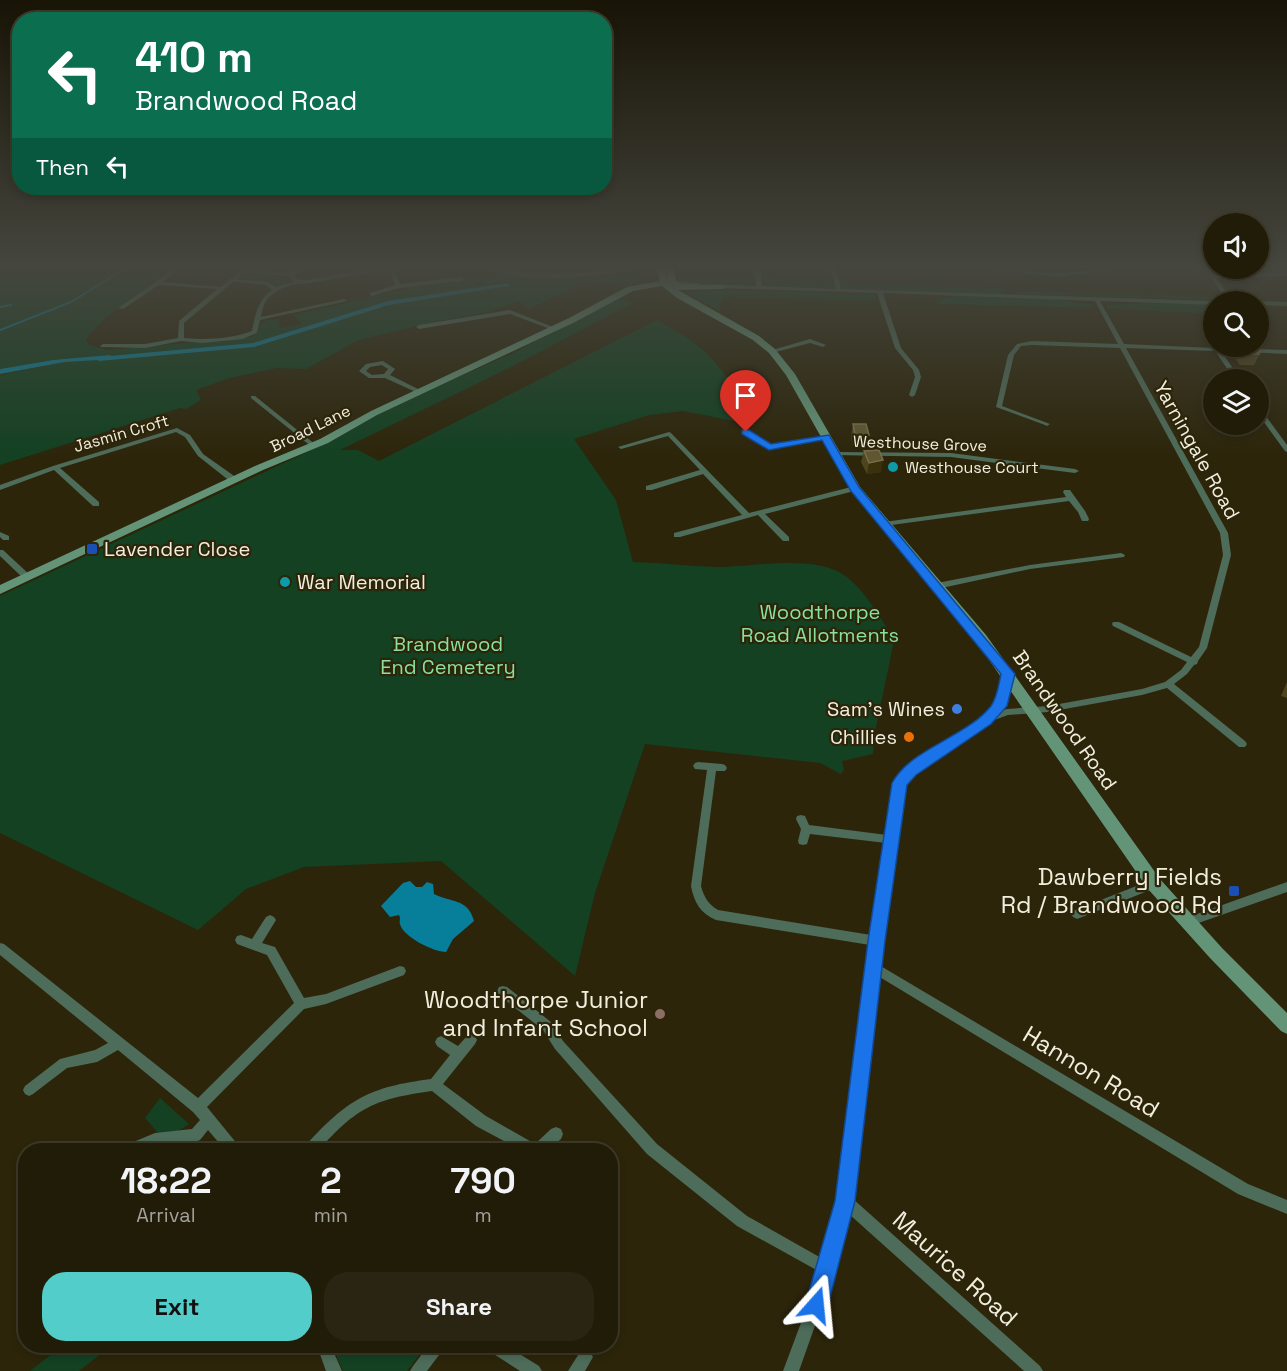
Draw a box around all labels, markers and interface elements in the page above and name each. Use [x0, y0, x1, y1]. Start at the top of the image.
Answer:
text: 410 m [135, 31, 253, 84]
icon: left [36, 36, 114, 114]
text: Brandwood Road [135, 83, 357, 118]
icon: left [101, 150, 134, 183]
text: Then [36, 153, 89, 181]
map controls [1203, 213, 1269, 435]
button: sound [1203, 213, 1269, 279]
button: search [1203, 291, 1269, 357]
button: layers [1203, 369, 1269, 435]
pin [720, 370, 771, 432]
street label: Yarningale Road [1148, 376, 1246, 524]
icon: arrive [729, 379, 762, 412]
street label: Broad Lane [267, 400, 354, 457]
street label: Jasmin Croft [71, 410, 171, 457]
street label: Westhouse Grove [853, 431, 987, 456]
place label: Westhouse Court [905, 457, 1039, 478]
marker: Westhouse Court [886, 460, 900, 474]
place label: Lavender Close [104, 536, 250, 562]
marker: Lavender Close [85, 542, 99, 556]
place label: War Memorial [297, 569, 426, 595]
marker: War Memorial [278, 575, 292, 589]
park label: Woodthorpe Road Allotments [741, 599, 899, 648]
park label: Brandwood End Cemetery [380, 631, 516, 680]
street label: Brandwood Road [1007, 645, 1123, 795]
place label: Sam's Wines [827, 696, 945, 722]
marker: Sam's Wines [950, 702, 964, 716]
place label: Chillies [830, 724, 897, 750]
marker: Chillies [902, 730, 916, 744]
place label: Dawberry Fields Rd / Brandwood Rd [1001, 861, 1222, 920]
marker: Dawberry Fields Rd / Brandwood Rd [1227, 884, 1241, 898]
place label: Woodthorpe Junior and Infant School [424, 984, 648, 1043]
marker: Woodthorpe Junior and Infant School [653, 1007, 667, 1021]
street label: Hannon Road [1017, 1019, 1165, 1124]
text: 18:22 [120, 1158, 212, 1204]
text: 2 [320, 1158, 342, 1204]
text: 790 [450, 1158, 516, 1204]
text: Arrival [136, 1202, 196, 1228]
text: min [314, 1202, 348, 1228]
text: m [474, 1202, 492, 1228]
street label: Maurice Road [886, 1204, 1024, 1333]
button: Exit [42, 1272, 312, 1341]
button: Share [324, 1272, 594, 1341]
position arrow [784, 1273, 848, 1337]

